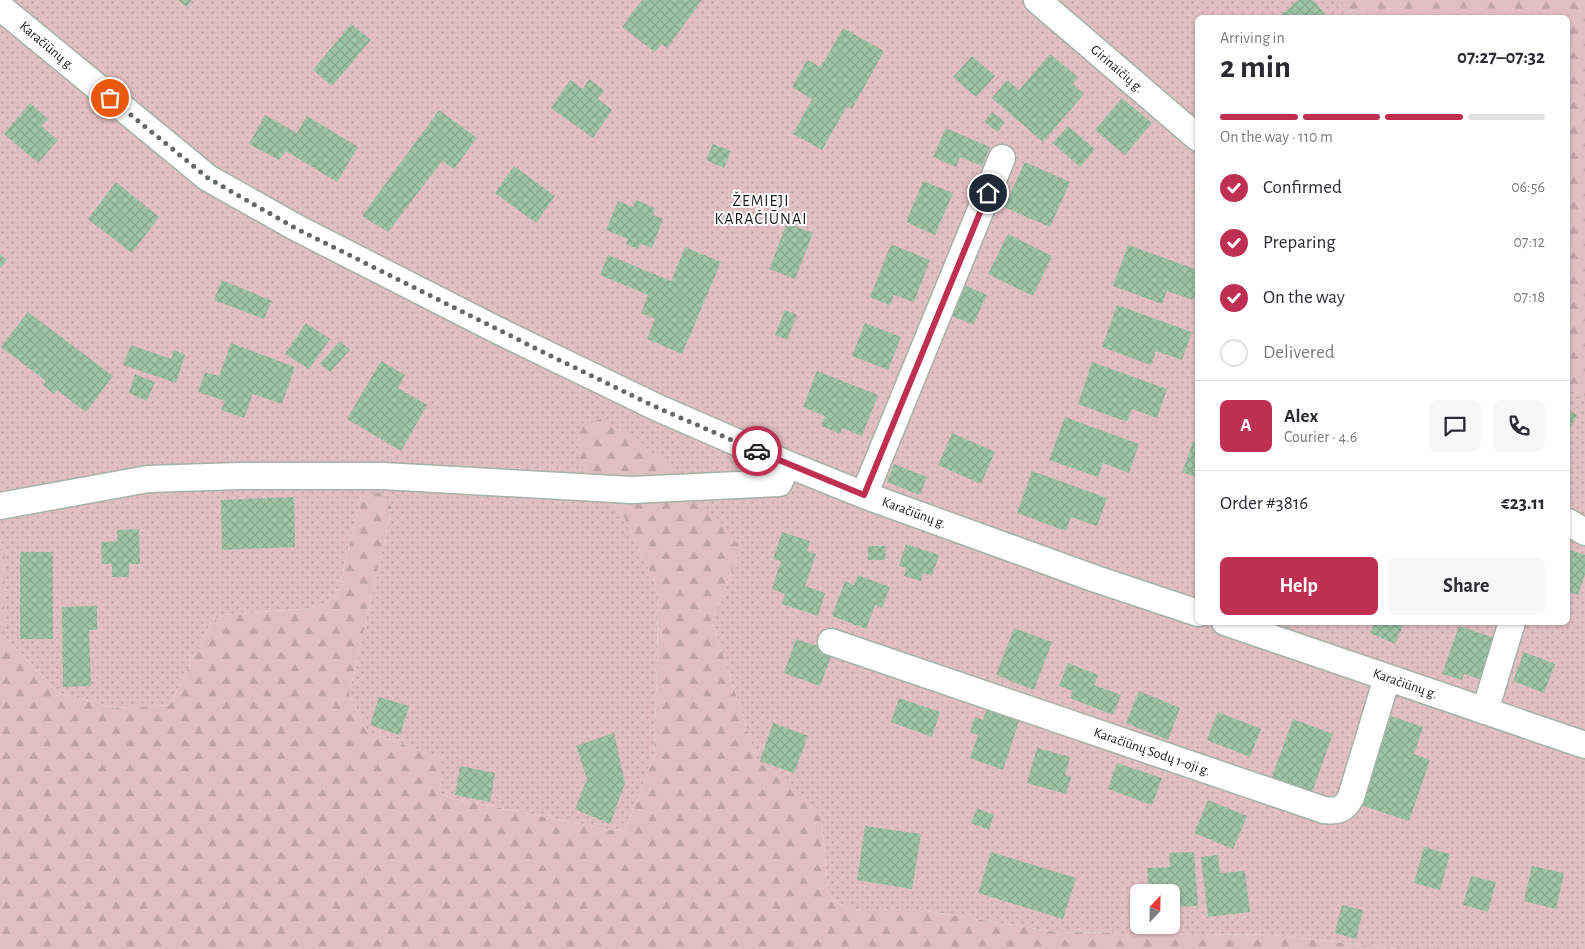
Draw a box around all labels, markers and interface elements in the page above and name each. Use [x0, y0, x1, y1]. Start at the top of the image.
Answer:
street label: Karačiūnų g. [17, 19, 77, 73]
text: Arriving in [1220, 30, 1285, 46]
street label: Girinaičių g. [1088, 42, 1146, 96]
text: 07:27–07:32 [1457, 48, 1545, 67]
text: 2 min [1220, 51, 1291, 83]
pin [89, 77, 131, 119]
icon: bag [96, 84, 124, 112]
text: On the way · 110 m [1220, 129, 1333, 145]
pin [967, 172, 1009, 214]
icon: check [1220, 174, 1248, 202]
text: Confirmed [1263, 178, 1342, 197]
icon: home [974, 179, 1002, 207]
text: 06:56 [1511, 179, 1545, 195]
district label: ŽEMIEJI KARAČIŪNAI [715, 191, 807, 227]
icon: check [1220, 229, 1248, 257]
text: Preparing [1263, 233, 1336, 252]
text: 07:12 [1513, 234, 1545, 250]
icon: check [1220, 284, 1248, 312]
text: On the way [1263, 288, 1345, 307]
text: 07:18 [1513, 289, 1545, 305]
text: Delivered [1263, 343, 1335, 362]
button: chat [1429, 400, 1481, 452]
button: phone [1493, 400, 1545, 452]
text: Alex [1284, 407, 1318, 426]
text: A [1240, 416, 1252, 435]
courier [732, 426, 782, 476]
text: Courier · 4.6 [1284, 429, 1357, 445]
icon: car [743, 437, 771, 465]
text: Order #3816 [1220, 494, 1308, 513]
text: €23.11 [1501, 494, 1545, 513]
street label: Karačiūnų g. [880, 495, 948, 531]
button: Help [1220, 557, 1378, 615]
button: Share [1388, 557, 1545, 615]
street label: Karačiūnų g. [1371, 666, 1439, 702]
street label: Karačiūnų Sodų 1-oji g. [1092, 725, 1212, 779]
north arrow [1130, 884, 1180, 934]
map controls [1130, 884, 1180, 934]

